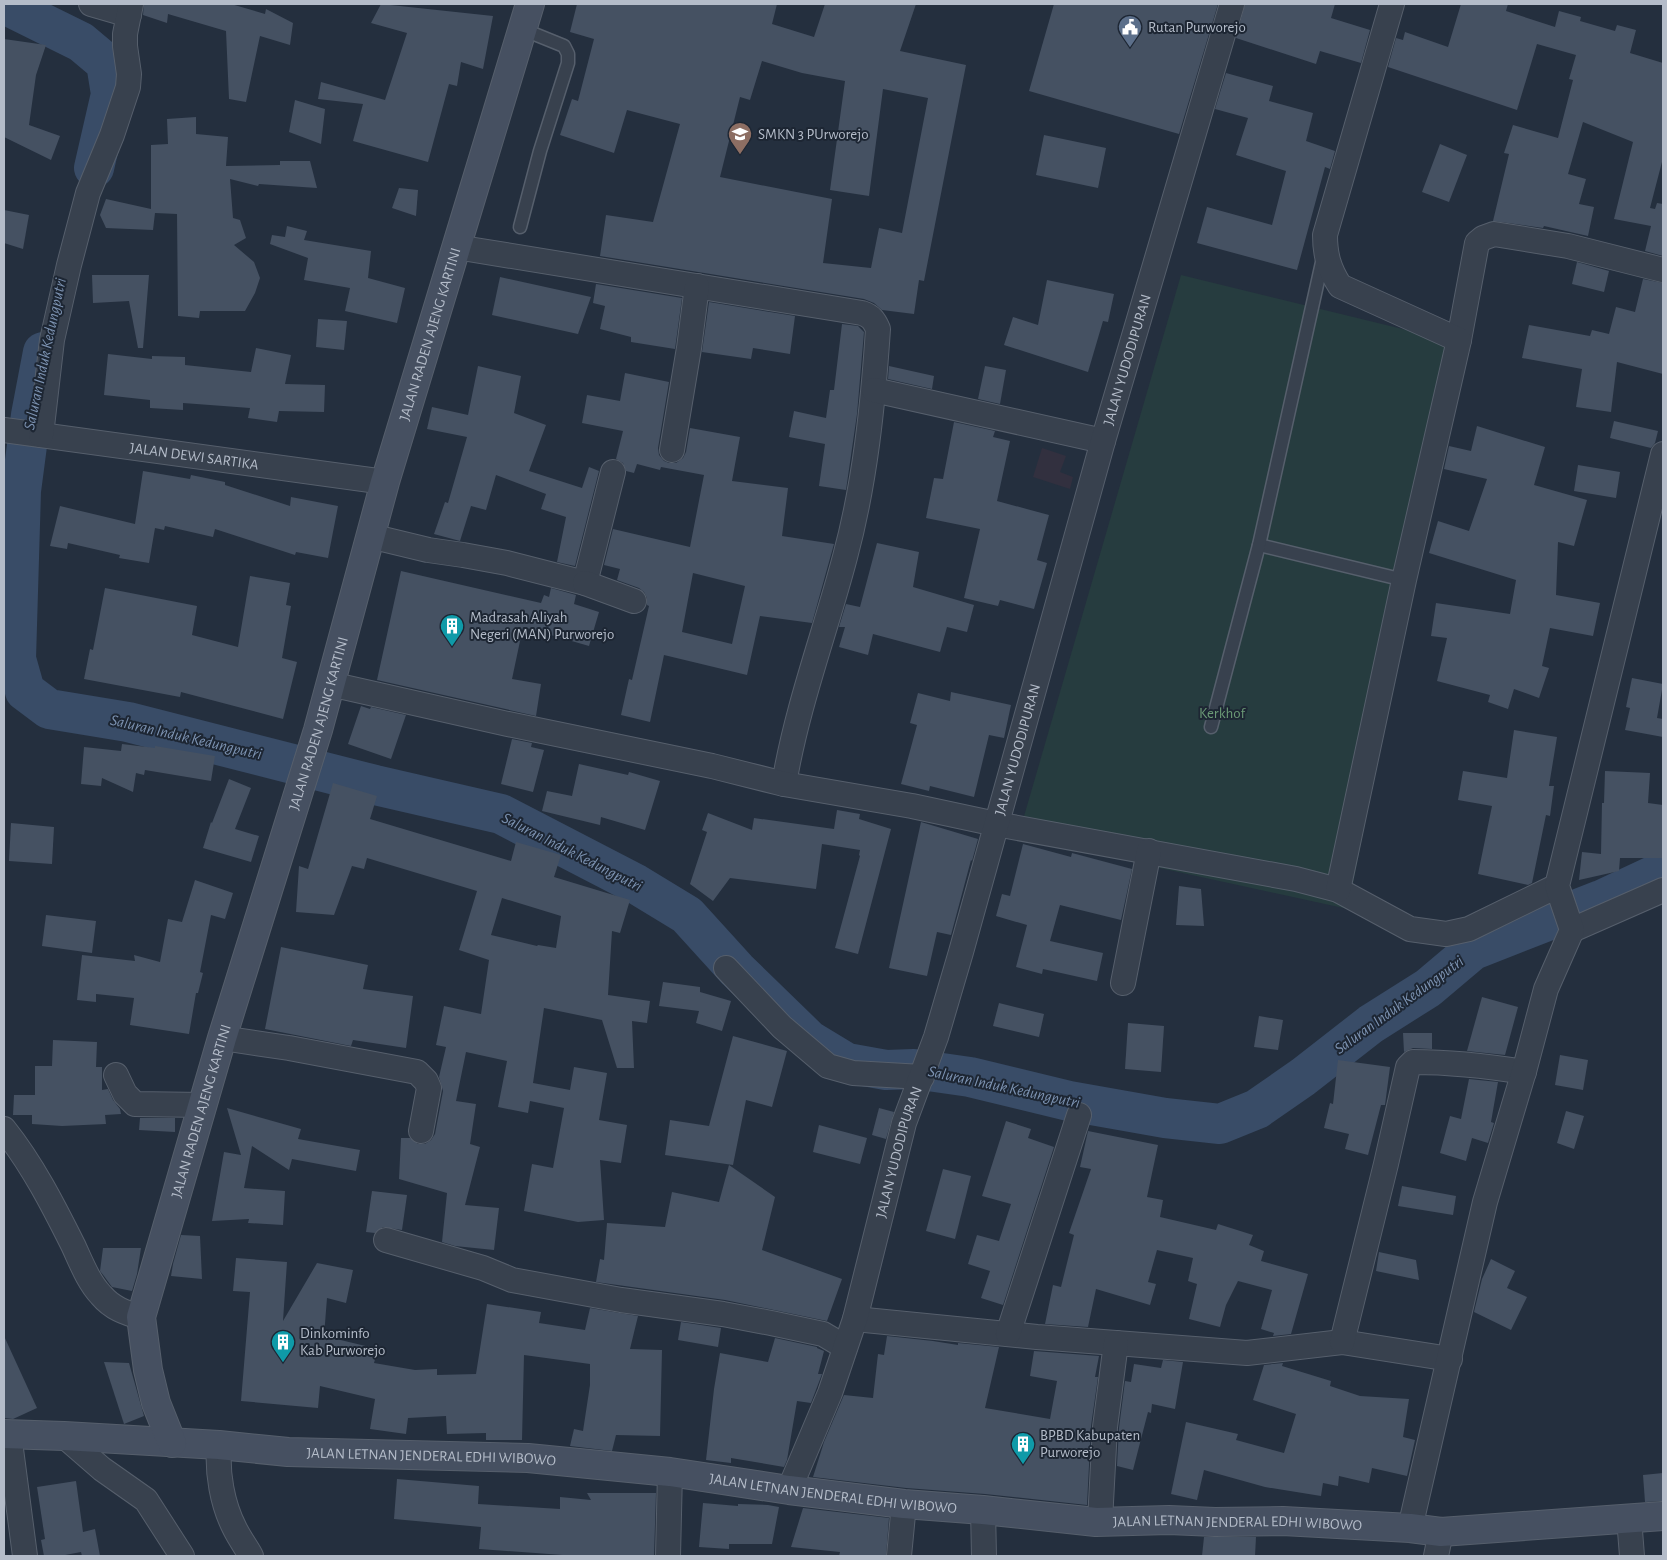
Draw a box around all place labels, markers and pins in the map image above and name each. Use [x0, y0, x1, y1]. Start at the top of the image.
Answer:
public building icon: Rutan Purworejo [1117, 14, 1143, 48]
place label: Rutan Purworejo [1148, 20, 1246, 35]
school or university icon: SMKN 3 PUrworejo [727, 121, 753, 155]
place label: SMKN 3 PUrworejo [758, 127, 869, 142]
place label: Madrasah Aliyah Negeri (MAN) Purworejo [470, 610, 614, 642]
building icon: Madrasah Aliyah Negeri (MAN) Purworejo [439, 613, 465, 647]
place label: Dinkominfo Kab Purworejo [300, 1326, 386, 1358]
building icon: Dinkominfo Kab Purworejo [270, 1329, 296, 1363]
place label: BPBD Kabupaten Purworejo [1040, 1428, 1140, 1460]
building icon: BPBD Kabupaten Purworejo [1010, 1431, 1036, 1465]

